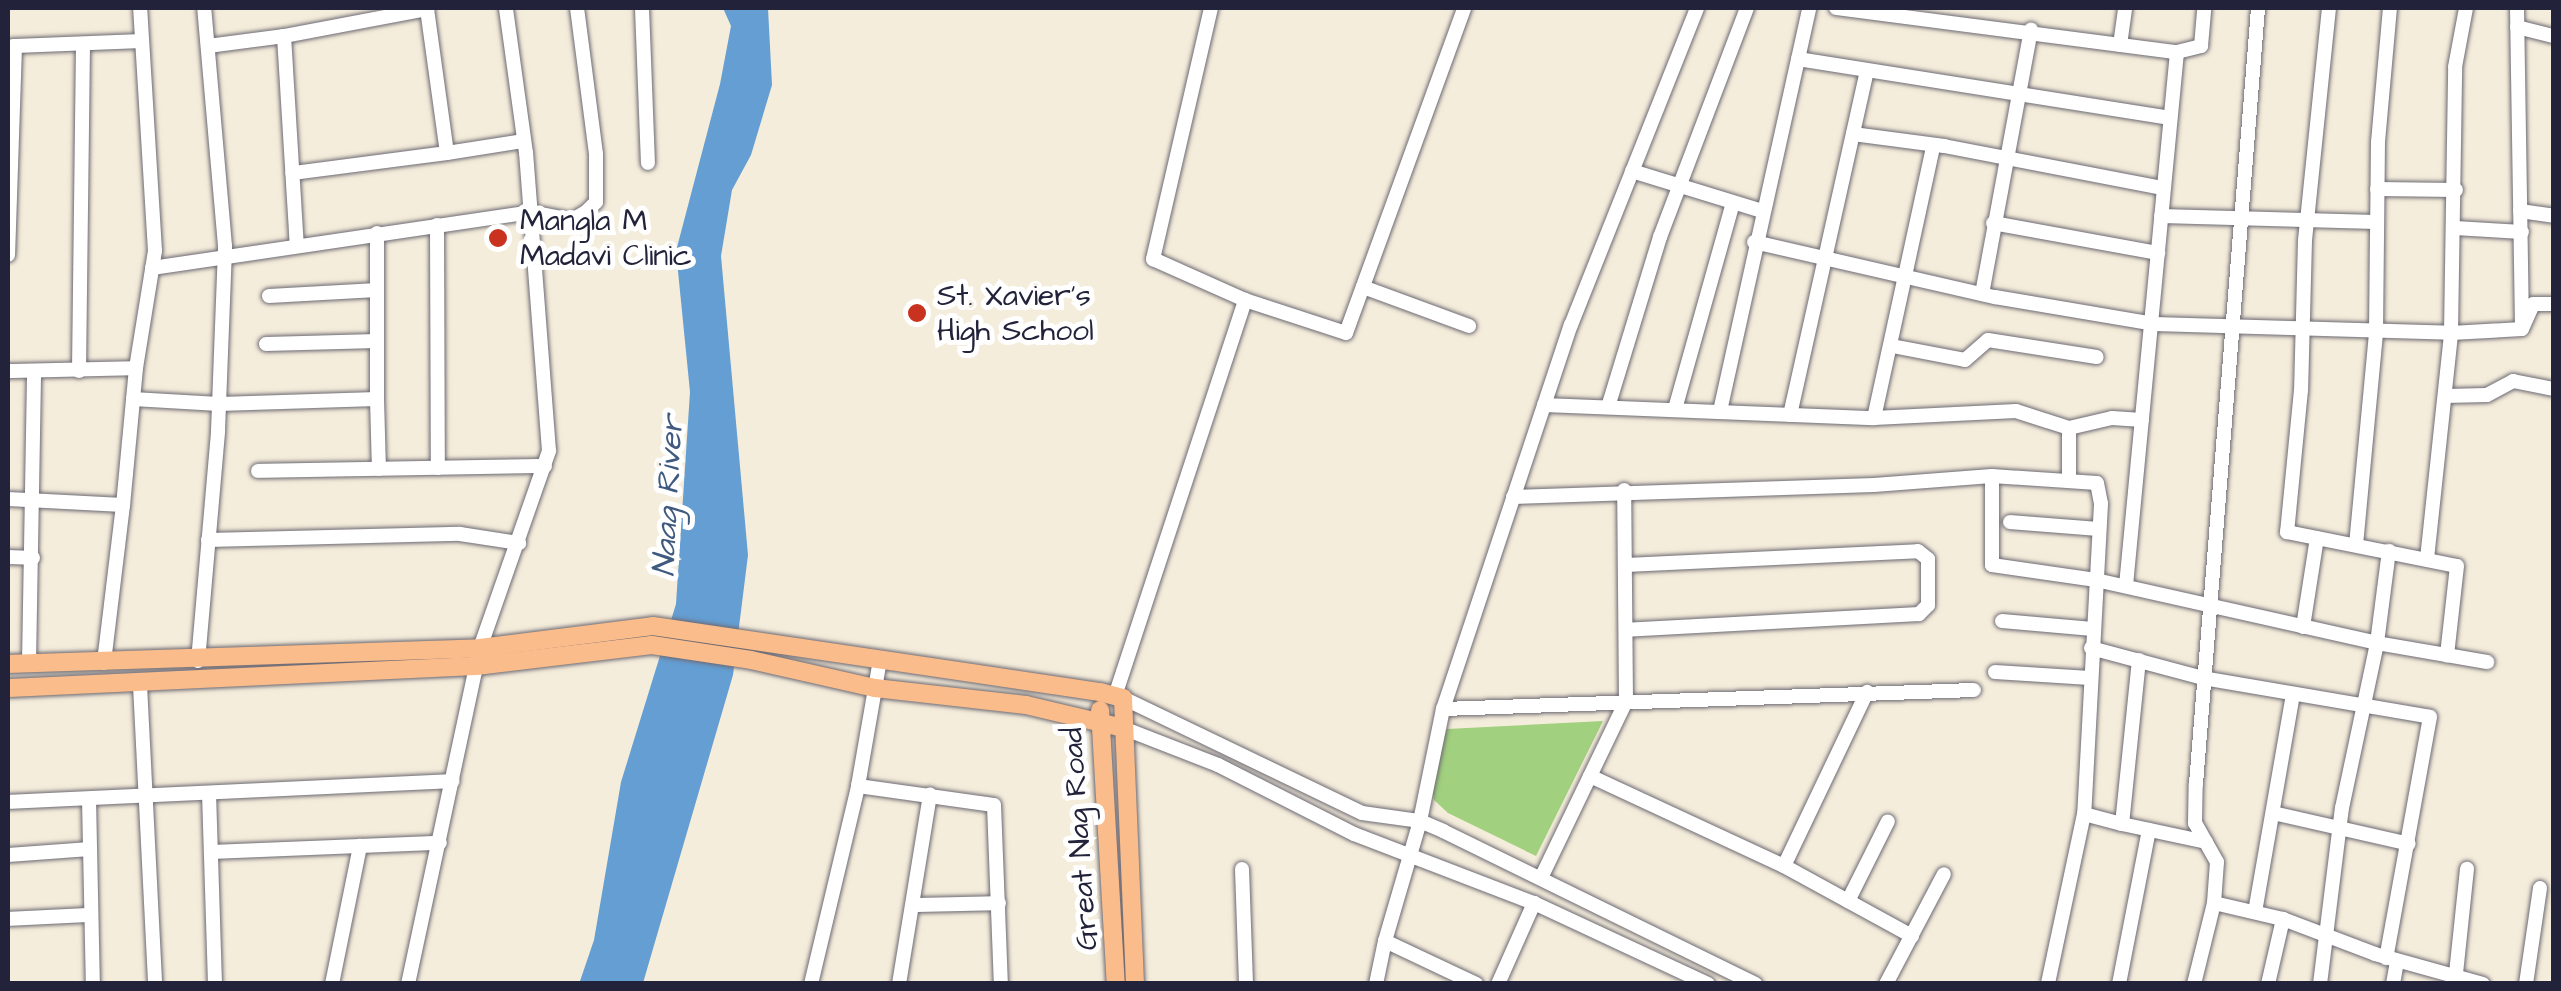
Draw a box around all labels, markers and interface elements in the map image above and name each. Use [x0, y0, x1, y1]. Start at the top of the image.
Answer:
place label: Mangla M Madavi Clinic [520, 203, 692, 274]
marker: Mangla M Madavi Clinic [485, 225, 511, 251]
place label: St. Xavier's High School [937, 278, 1094, 348]
marker: St. Xavier's High School [906, 302, 928, 324]
water label: Naag River [646, 415, 692, 577]
street label: Great Nag Road [1054, 726, 1106, 952]

